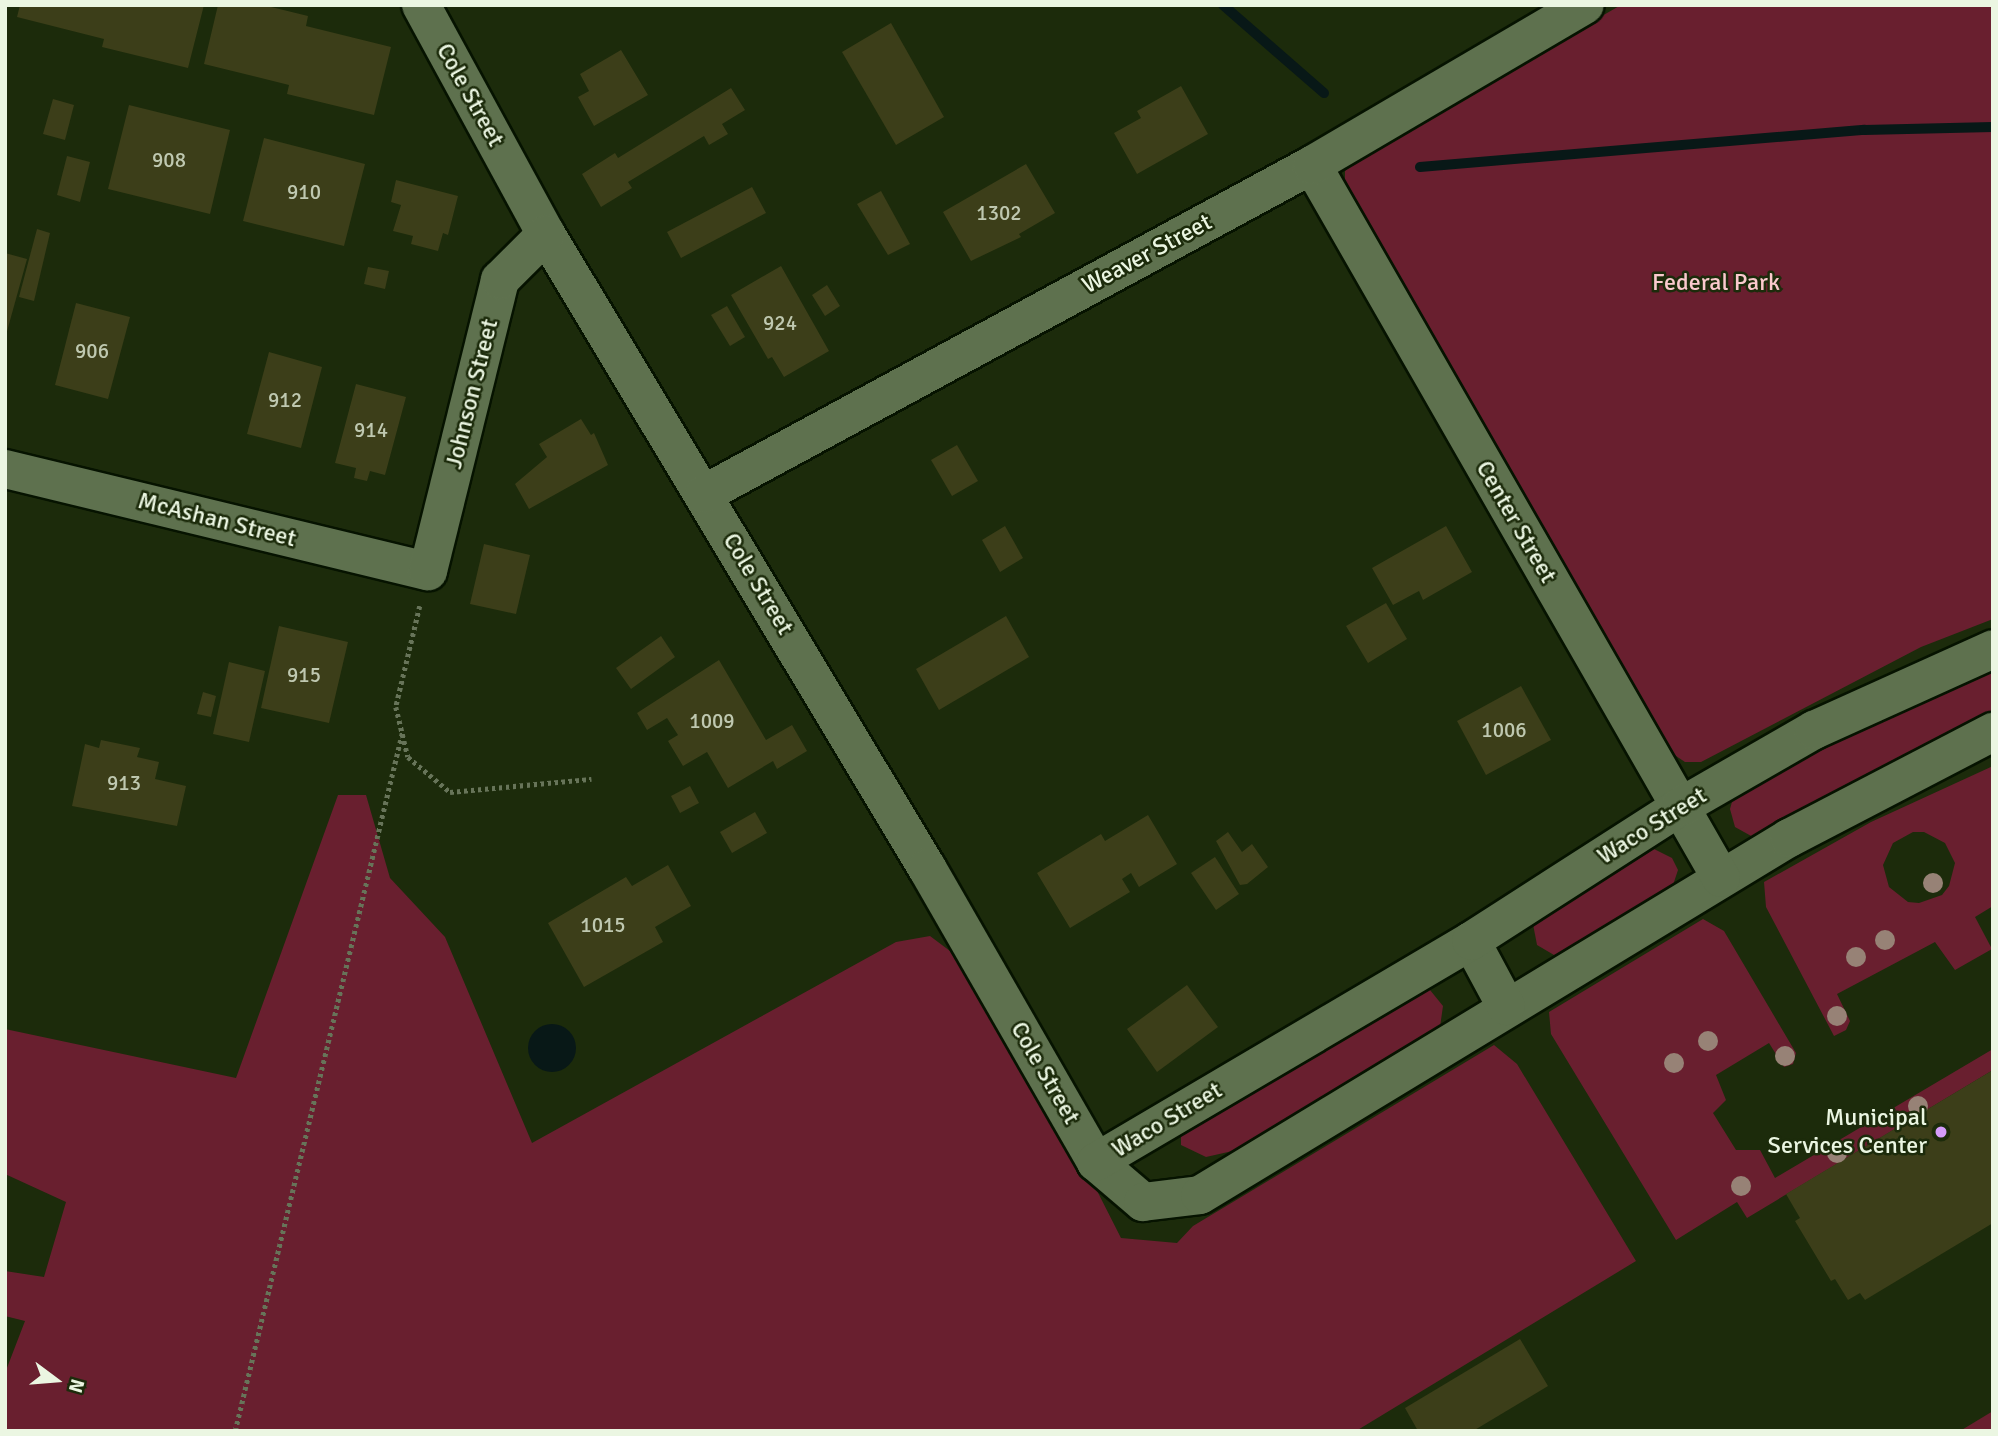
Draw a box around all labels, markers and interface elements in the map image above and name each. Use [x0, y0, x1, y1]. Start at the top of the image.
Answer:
street label: Cole Street [430, 38, 510, 152]
house number: 908 [152, 147, 186, 173]
house number: 910 [287, 179, 321, 205]
house number: 1302 [976, 200, 1022, 226]
street label: Weaver Street [1077, 208, 1217, 300]
park label: Federal Park [1652, 269, 1780, 297]
house number: 924 [763, 310, 797, 336]
street label: Johnson Street [439, 316, 505, 472]
house number: 906 [75, 338, 109, 364]
house number: 912 [268, 387, 302, 413]
house number: 914 [354, 417, 388, 443]
street label: Center Street [1469, 456, 1563, 588]
street label: McAshan Street [135, 486, 299, 554]
street label: Cole Street [716, 528, 800, 640]
house number: 915 [287, 662, 321, 688]
house number: 1009 [689, 708, 735, 734]
house number: 1006 [1481, 717, 1527, 743]
house number: 913 [107, 770, 141, 796]
street label: Waco Street [1592, 781, 1712, 871]
house number: 1015 [580, 912, 626, 938]
street label: Cole Street [1004, 1017, 1086, 1129]
street label: Waco Street [1107, 1076, 1227, 1164]
place label: Municipal Services Center [1768, 1104, 1927, 1160]
marker: Municipal Services Center [1933, 1124, 1949, 1140]
north arrow [21, 1345, 91, 1415]
text: N [63, 1376, 90, 1395]

